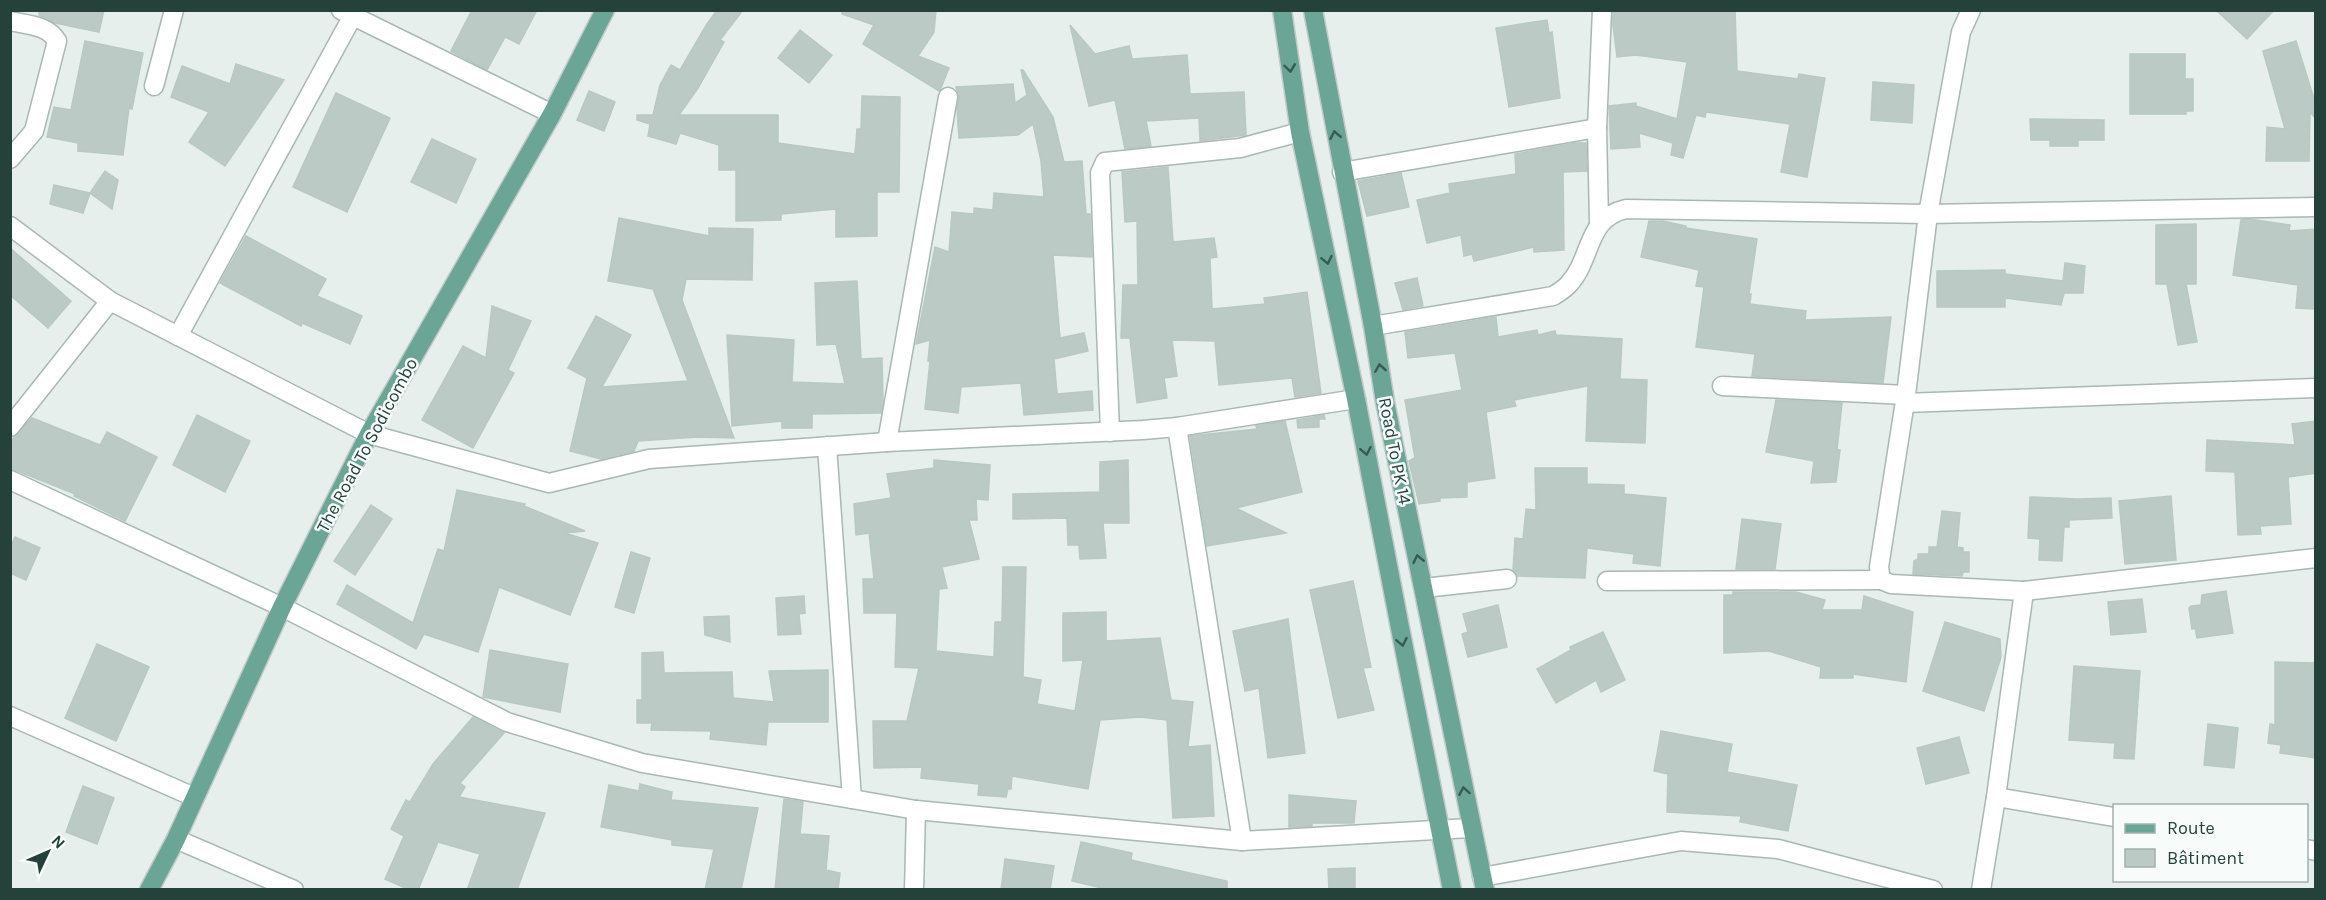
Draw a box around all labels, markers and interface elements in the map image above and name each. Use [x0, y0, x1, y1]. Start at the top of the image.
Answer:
one-way arrow [1284, 64, 1296, 73]
one-way arrow [1329, 130, 1342, 140]
one-way arrow [1320, 255, 1333, 265]
street label: The Road To Sodicombo [312, 354, 422, 536]
one-way arrow [1374, 363, 1386, 372]
street label: Road To PK 14 [1374, 396, 1416, 506]
one-way arrow [1359, 446, 1372, 456]
one-way arrow [1412, 554, 1425, 564]
one-way arrow [1395, 637, 1408, 647]
one-way arrow [1458, 787, 1471, 797]
legend [2113, 804, 2308, 882]
text: Route [2167, 817, 2215, 839]
north arrow [18, 822, 78, 882]
text: N [48, 831, 69, 853]
text: Bâtiment [2167, 847, 2244, 869]

